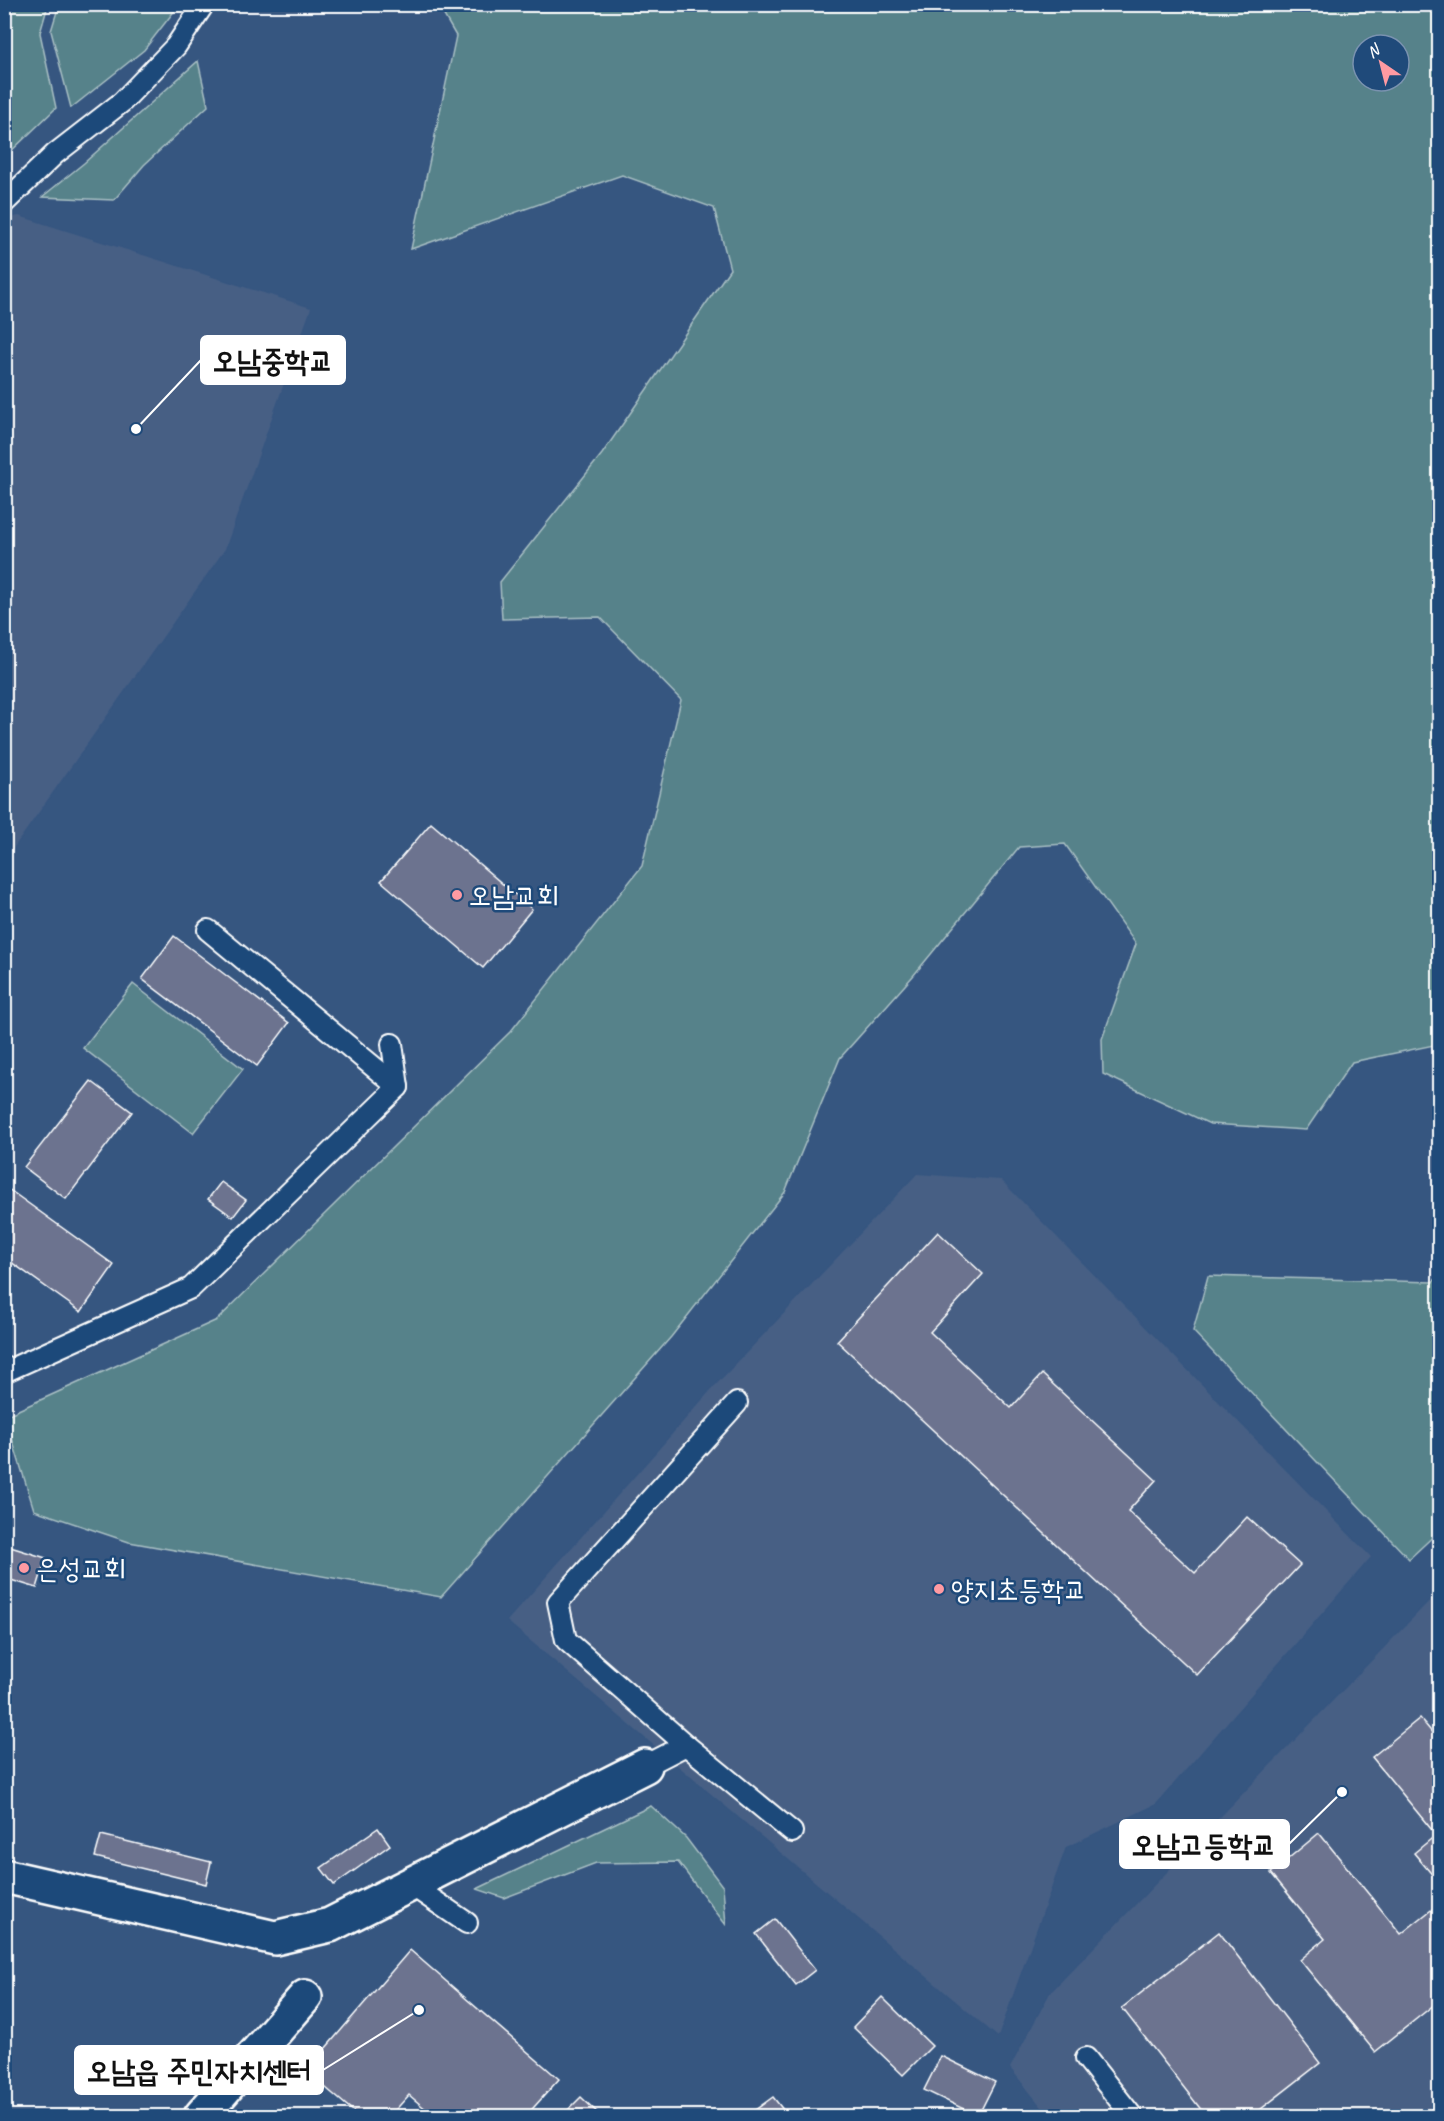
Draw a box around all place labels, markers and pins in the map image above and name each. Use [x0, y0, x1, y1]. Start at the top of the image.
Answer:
callout: 오남중학교 [201, 336, 345, 384]
place label: 오남교회 [469, 878, 559, 913]
marker: 오남교회 [450, 888, 464, 902]
place label: 은성교회 [36, 1551, 126, 1586]
marker: 은성교회 [17, 1561, 31, 1575]
place label: 양지초등학교 [951, 1572, 1086, 1607]
marker: 양지초등학교 [932, 1582, 946, 1596]
callout: 오남고등학교 [1120, 1820, 1289, 1868]
callout: 오남읍 주민자치센터 [75, 2046, 323, 2094]

